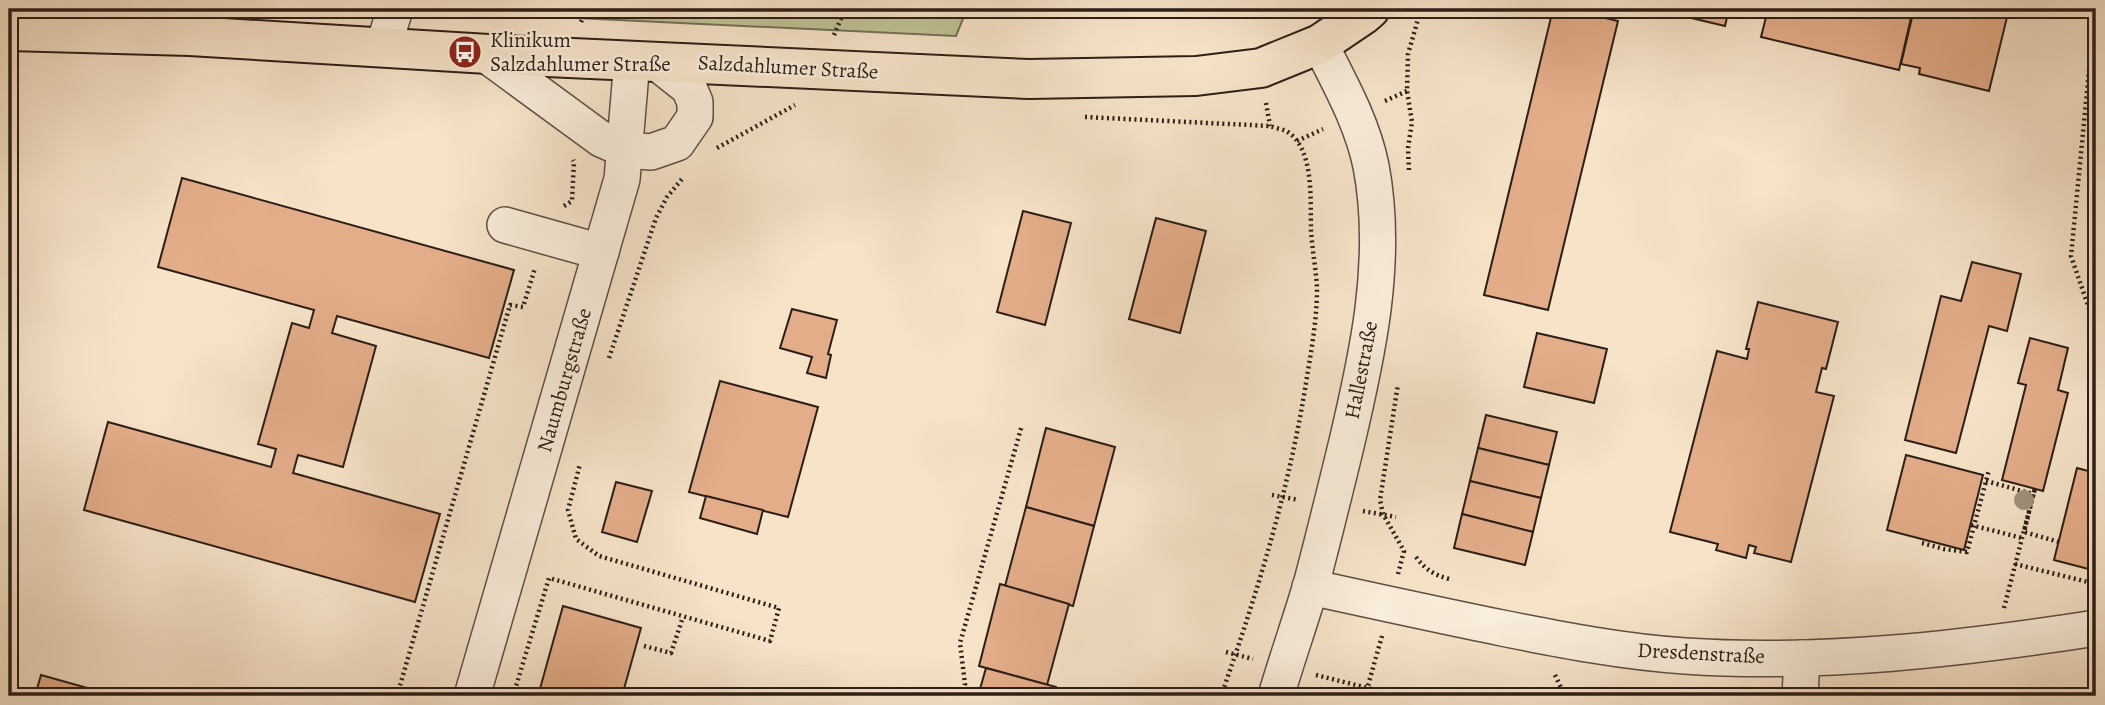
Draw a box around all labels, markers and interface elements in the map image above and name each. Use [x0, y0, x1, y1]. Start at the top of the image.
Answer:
place label: Klinikum Salzdahlumer Straße [490, 26, 671, 78]
bus stop icon: Klinikum Salzdahlumer Straße [446, 33, 484, 71]
street label: Salzdahlumer Straße [697, 48, 879, 86]
street label: Naumburgstraße [530, 305, 598, 455]
street label: Hallestraße [1338, 318, 1384, 422]
street label: Dresdenstraße [1637, 636, 1765, 670]

